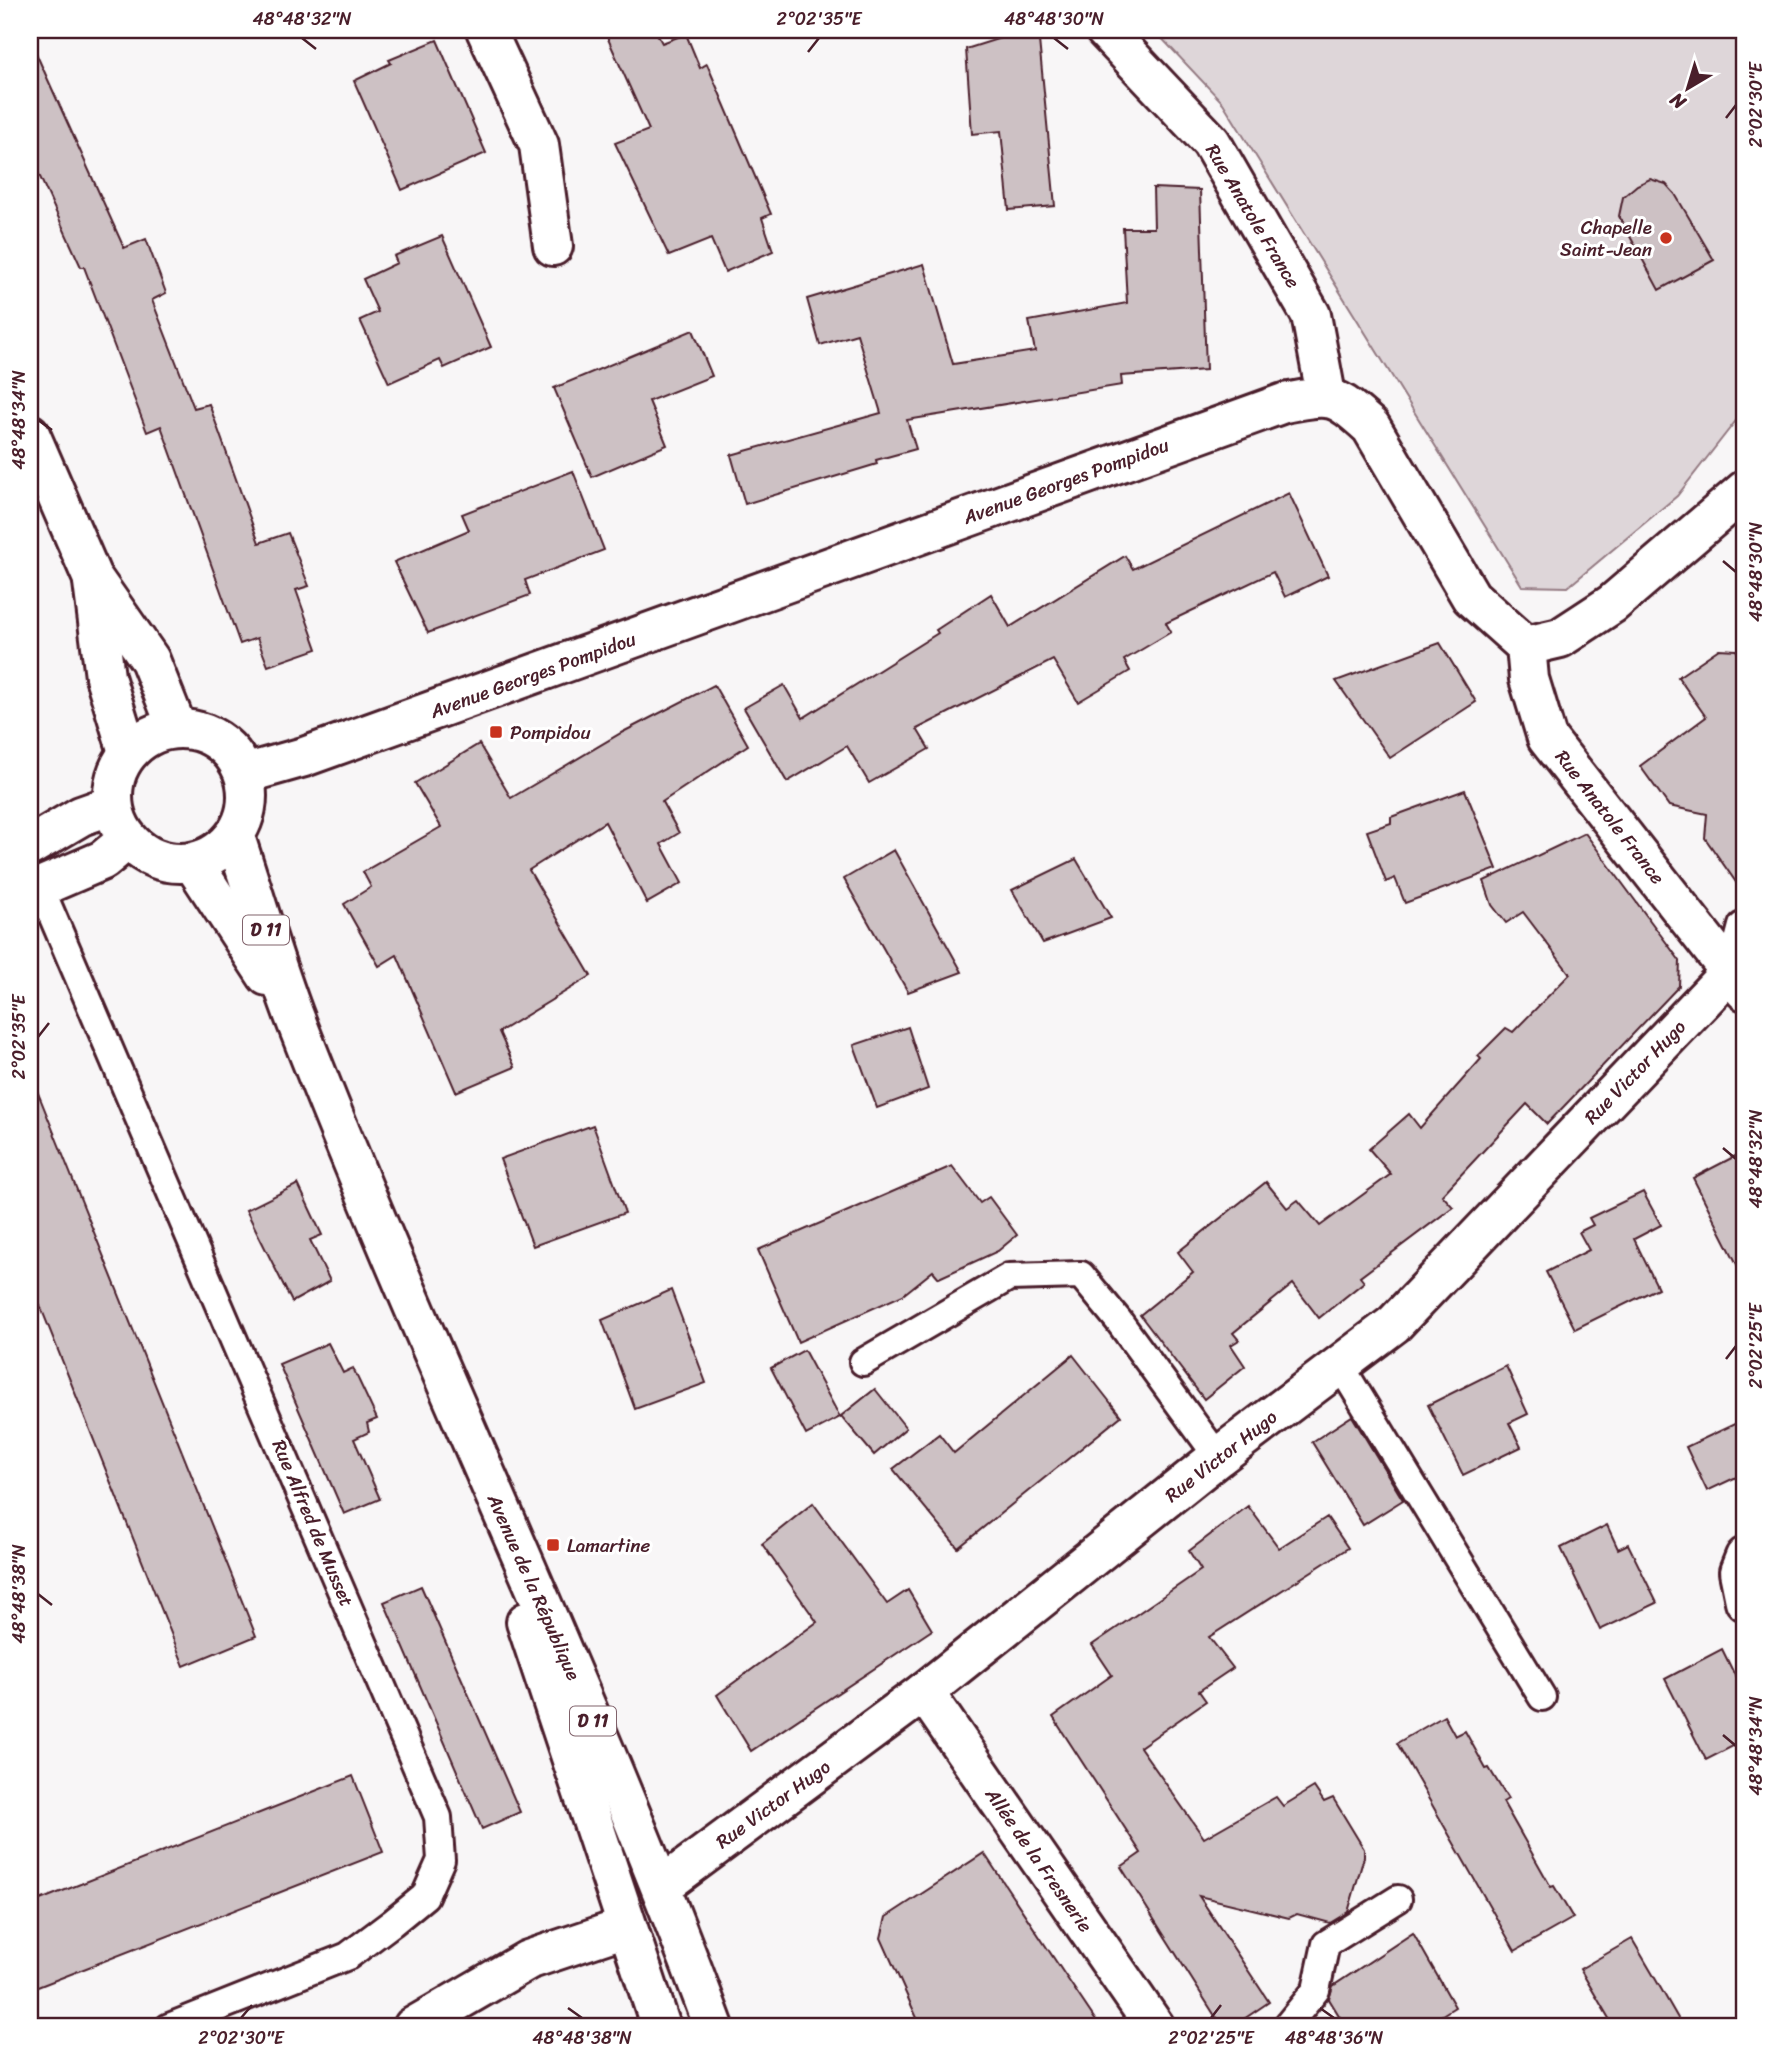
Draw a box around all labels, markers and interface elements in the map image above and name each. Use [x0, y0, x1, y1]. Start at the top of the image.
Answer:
text: 48°48'32"N [253, 3, 352, 35]
text: 2°02'35"E [777, 3, 862, 35]
text: 48°48'30"N [1004, 3, 1104, 35]
north arrow [1652, 52, 1722, 122]
text: 2°02'30"E [1740, 61, 1772, 148]
text: N [1662, 83, 1694, 119]
street label: Rue Anatole France [1197, 137, 1309, 295]
place label: Chapelle Saint-Jean [1560, 211, 1652, 266]
marker: Chapelle Saint-Jean [1658, 230, 1674, 246]
text: 48°48'34"N [3, 370, 35, 470]
street label: Avenue Georges Pompidou [958, 428, 1173, 534]
text: 48°48'30"N [1740, 522, 1772, 622]
street label: Avenue Georges Pompidou [425, 622, 640, 728]
place label: Pompidou [510, 716, 591, 749]
marker: Pompidou [488, 724, 504, 740]
street label: Rue Anatole France [1547, 742, 1674, 892]
road number: D 11 [243, 916, 289, 945]
text: 2°02'35"E [3, 994, 35, 1079]
street label: Rue Victor Hugo [1576, 1012, 1694, 1132]
text: 48°48'32"N [1740, 1109, 1772, 1208]
text: 2°02'25"E [1740, 1302, 1772, 1389]
street label: Rue Victor Hugo [1157, 1401, 1285, 1511]
street label: Rue Alfred de Musset [263, 1434, 363, 1612]
street label: Avenue de la République [478, 1488, 590, 1686]
place label: Lamartine [567, 1529, 650, 1562]
marker: Lamartine [545, 1537, 561, 1553]
text: 48°48'38"N [3, 1544, 35, 1644]
text: 48°48'34"N [1740, 1696, 1772, 1796]
road number: D 11 [570, 1706, 616, 1736]
street label: Rue Victor Hugo [708, 1751, 838, 1857]
street label: Allée de la Fresnerie [976, 1780, 1102, 1940]
text: 2°02'30"E [198, 2022, 285, 2054]
text: 48°48'38"N [532, 2022, 632, 2054]
text: 2°02'25"E [1168, 2022, 1255, 2054]
text: 48°48'36"N [1285, 2022, 1384, 2054]

